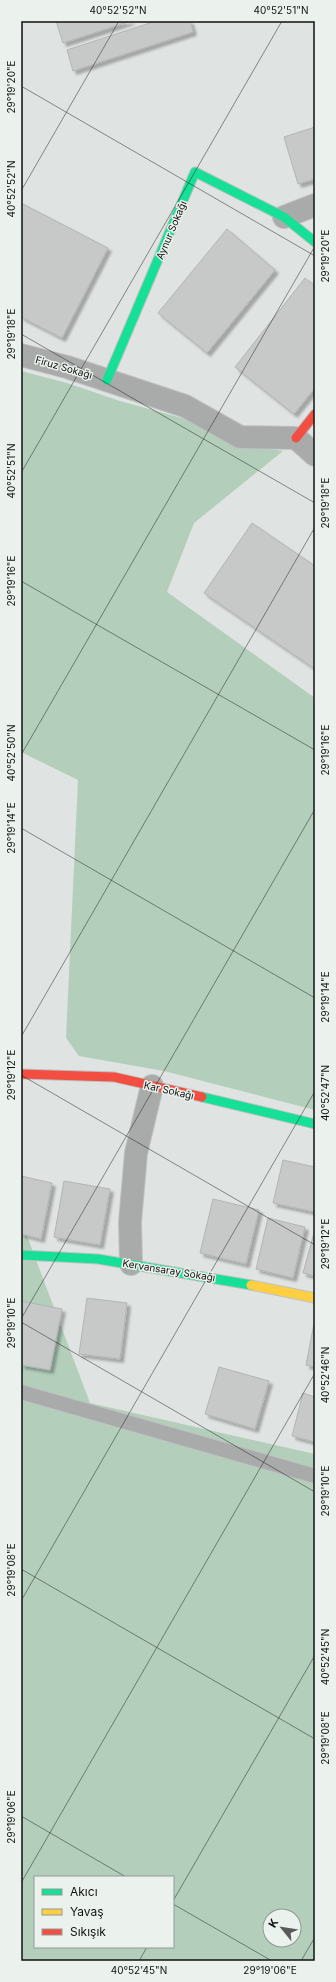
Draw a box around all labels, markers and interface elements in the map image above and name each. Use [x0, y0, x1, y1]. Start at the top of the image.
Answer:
text: 40°52'52"N [90, 4, 146, 16]
text: 40°52'51"N [254, 4, 308, 16]
text: 29°19'20"E [5, 60, 17, 114]
text: 40°52'52"N [5, 161, 17, 217]
street label: Aynur Sokağı [153, 199, 189, 261]
text: 29°19'20"E [319, 229, 331, 283]
text: 29°19'18"E [5, 308, 17, 360]
street label: Firuz Sokağı [34, 353, 94, 381]
text: 40°52'51"N [5, 444, 17, 498]
text: 29°19'18"E [319, 477, 331, 529]
text: 29°19'16"E [5, 555, 17, 607]
text: 40°52'50"N [5, 724, 17, 782]
text: 29°19'16"E [319, 724, 331, 776]
text: 29°19'14"E [5, 802, 17, 854]
text: 29°19'14"E [319, 971, 331, 1023]
text: 29°19'12"E [5, 1050, 17, 1100]
text: 40°52'47"N [319, 1065, 331, 1121]
street label: Kar Sokağı [143, 1078, 195, 1102]
text: 29°19'12"E [319, 1219, 331, 1269]
street label: Kervansaray Sokağı [122, 1257, 216, 1283]
text: 29°19'10"E [5, 1297, 17, 1349]
text: 40°52'46"N [319, 1347, 331, 1403]
text: 29°19'10"E [319, 1465, 331, 1517]
text: 29°19'08"E [5, 1543, 17, 1597]
text: 40°52'45"N [319, 1629, 331, 1685]
text: 29°19'08"E [319, 1711, 331, 1765]
text: 29°19'06"E [5, 1790, 17, 1844]
legend [34, 1876, 174, 1948]
text: Akıcı [70, 1884, 98, 1899]
text: Yavaş [70, 1904, 104, 1919]
north arrow [262, 1908, 302, 1948]
text: K [265, 1916, 281, 1930]
text: Sıkışık [70, 1924, 106, 1939]
text: 40°52'45"N [111, 1964, 167, 1976]
text: 29°19'06"E [243, 1964, 297, 1976]

